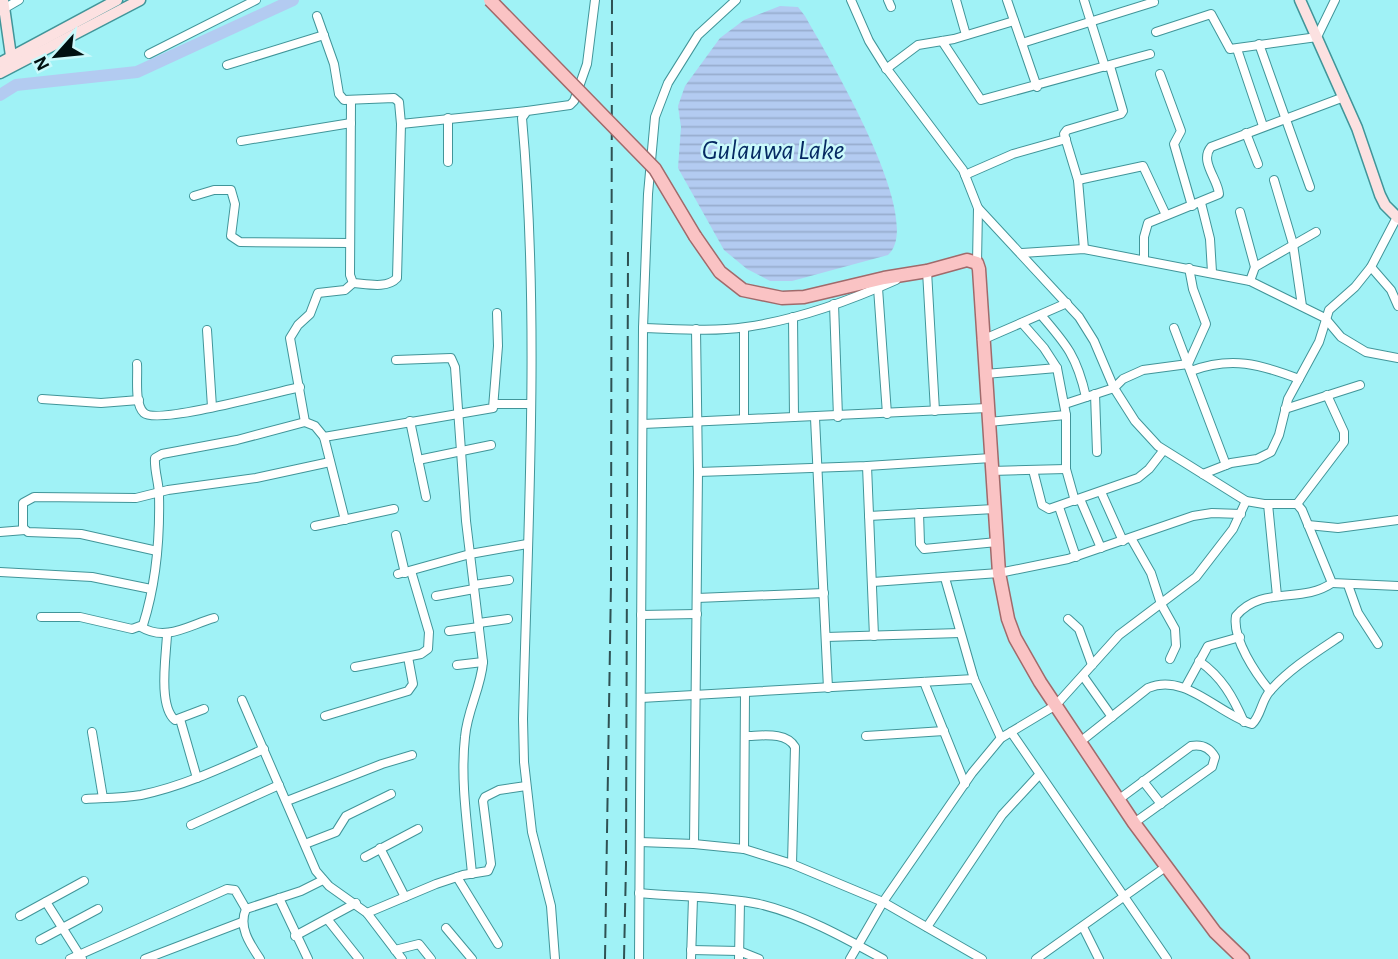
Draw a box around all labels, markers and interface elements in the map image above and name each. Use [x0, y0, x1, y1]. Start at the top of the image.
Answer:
north arrow [21, 21, 91, 91]
text: N [31, 53, 54, 73]
water label: Gulauwa Lake [702, 137, 844, 165]

